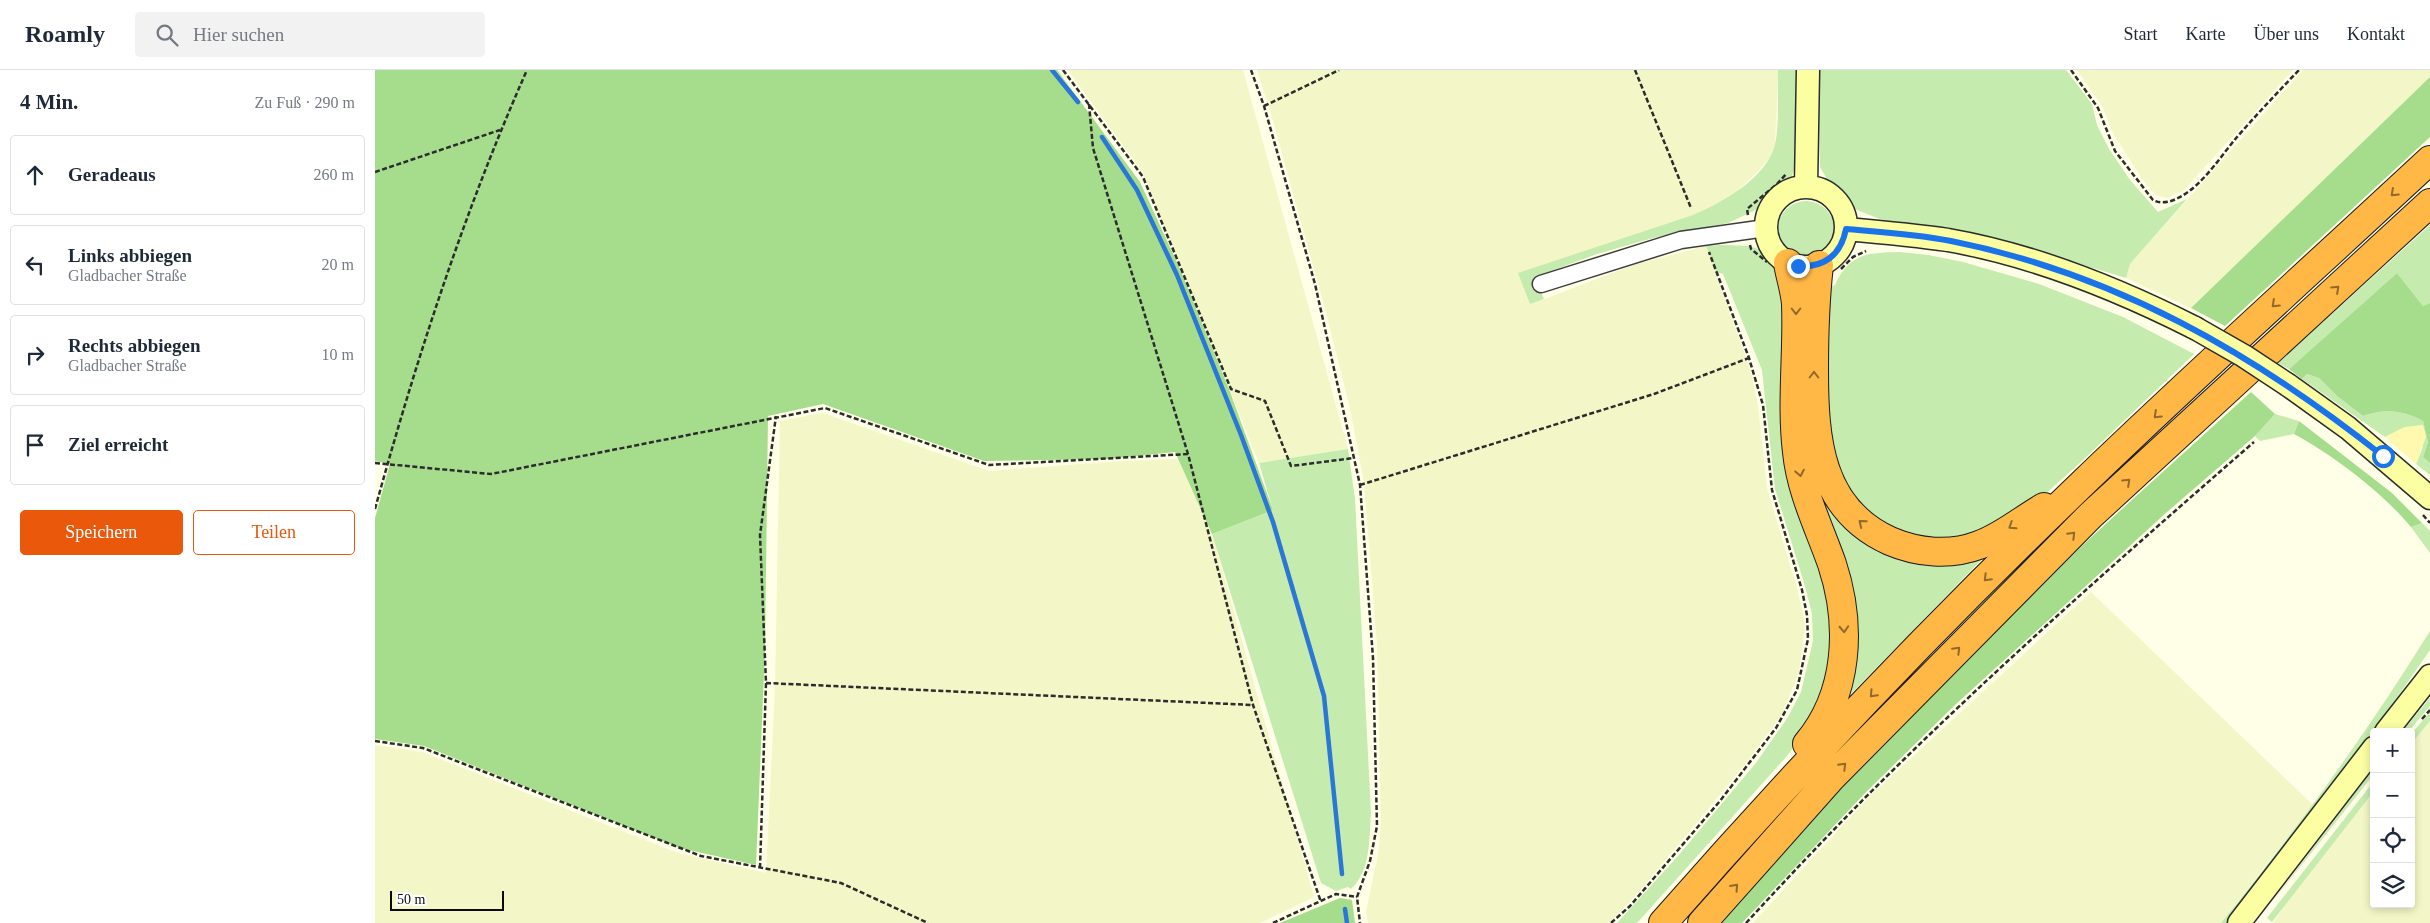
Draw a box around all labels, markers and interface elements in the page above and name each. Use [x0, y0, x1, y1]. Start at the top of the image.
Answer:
search box [135, 12, 485, 57]
text: Roamly [25, 21, 105, 47]
icon: search [153, 21, 181, 49]
text: Hier suchen [193, 24, 284, 45]
text: Start [2124, 24, 2158, 44]
text: Karte [2186, 24, 2226, 44]
text: Über uns [2254, 24, 2319, 44]
text: Kontakt [2347, 24, 2405, 44]
text: 4 Min. [20, 90, 78, 114]
text: Zu Fuß · 290 m [255, 94, 355, 111]
icon: ahead [21, 161, 49, 189]
text: Geradeaus [68, 164, 156, 185]
text: 260 m [314, 166, 354, 183]
one-way arrow [2391, 187, 2400, 196]
text: Links abbiegen [68, 245, 192, 266]
icon: left [21, 251, 49, 279]
route end [1787, 255, 1810, 278]
text: 20 m [322, 256, 354, 273]
text: Gladbacher Straße [68, 267, 187, 284]
one-way arrow [2331, 286, 2340, 295]
one-way arrow [2272, 298, 2281, 307]
one-way arrow [1791, 308, 1801, 315]
text: Rechts abbiegen [68, 335, 200, 356]
icon: right [21, 341, 49, 369]
text: 10 m [322, 346, 354, 363]
text: Gladbacher Straße [68, 357, 187, 374]
one-way arrow [1809, 371, 1819, 378]
one-way arrow [2153, 409, 2162, 418]
icon: arrive [21, 431, 49, 459]
text: Ziel erreicht [68, 434, 168, 455]
route start [2372, 445, 2395, 468]
one-way arrow [1794, 469, 1805, 477]
one-way arrow [2121, 479, 2130, 488]
button: Speichern [20, 510, 183, 555]
button: Teilen [193, 510, 355, 555]
one-way arrow [1859, 520, 1868, 529]
one-way arrow [2009, 520, 2018, 529]
one-way arrow [2066, 532, 2075, 541]
one-way arrow [1984, 573, 1993, 582]
one-way arrow [1838, 625, 1849, 633]
one-way arrow [1951, 647, 1960, 656]
one-way arrow [1870, 688, 1879, 697]
map controls [2370, 728, 2415, 908]
button: + [2370, 728, 2415, 773]
one-way arrow [1837, 762, 1846, 771]
button: − [2370, 773, 2415, 818]
button: locate [2370, 818, 2415, 863]
button: layers [2370, 863, 2415, 908]
one-way arrow [1729, 883, 1738, 892]
scale bar [390, 888, 504, 911]
text: 50 m [397, 892, 425, 907]

